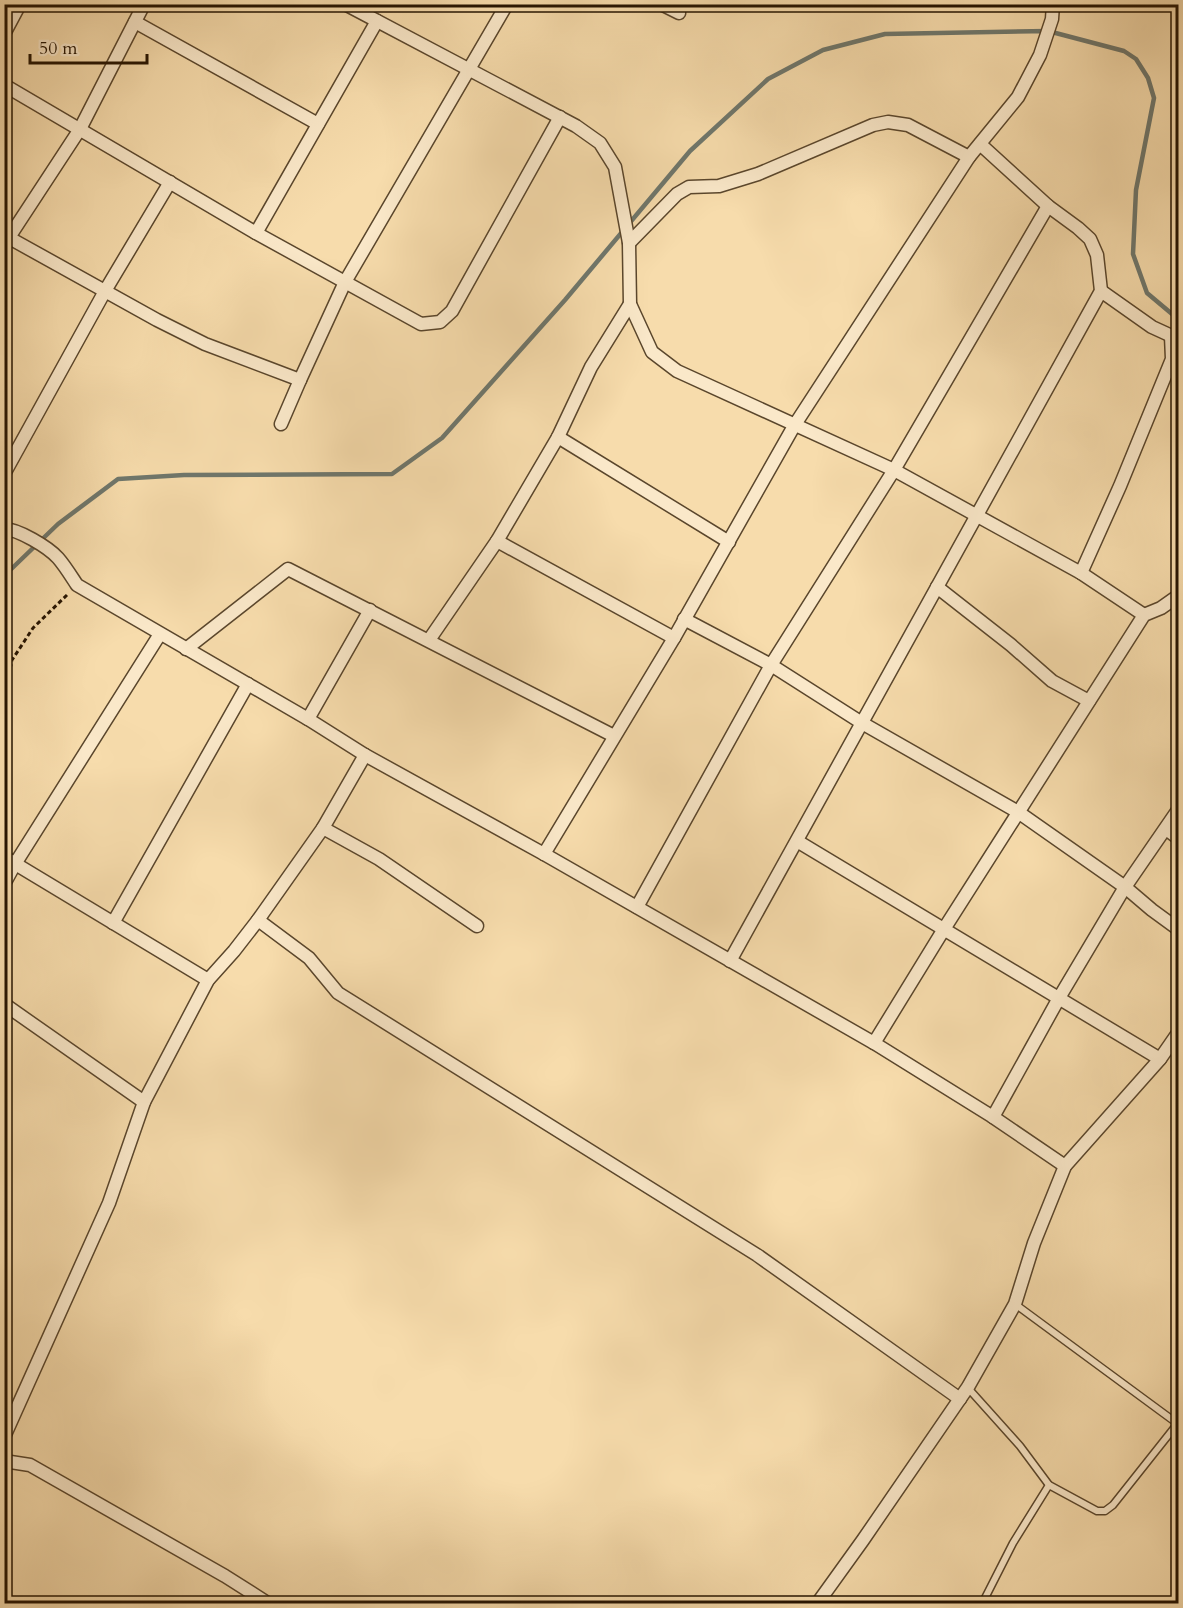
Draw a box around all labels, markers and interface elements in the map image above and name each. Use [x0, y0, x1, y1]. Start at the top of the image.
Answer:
scale bar [30, 27, 147, 65]
text: 50 m [39, 36, 78, 61]

